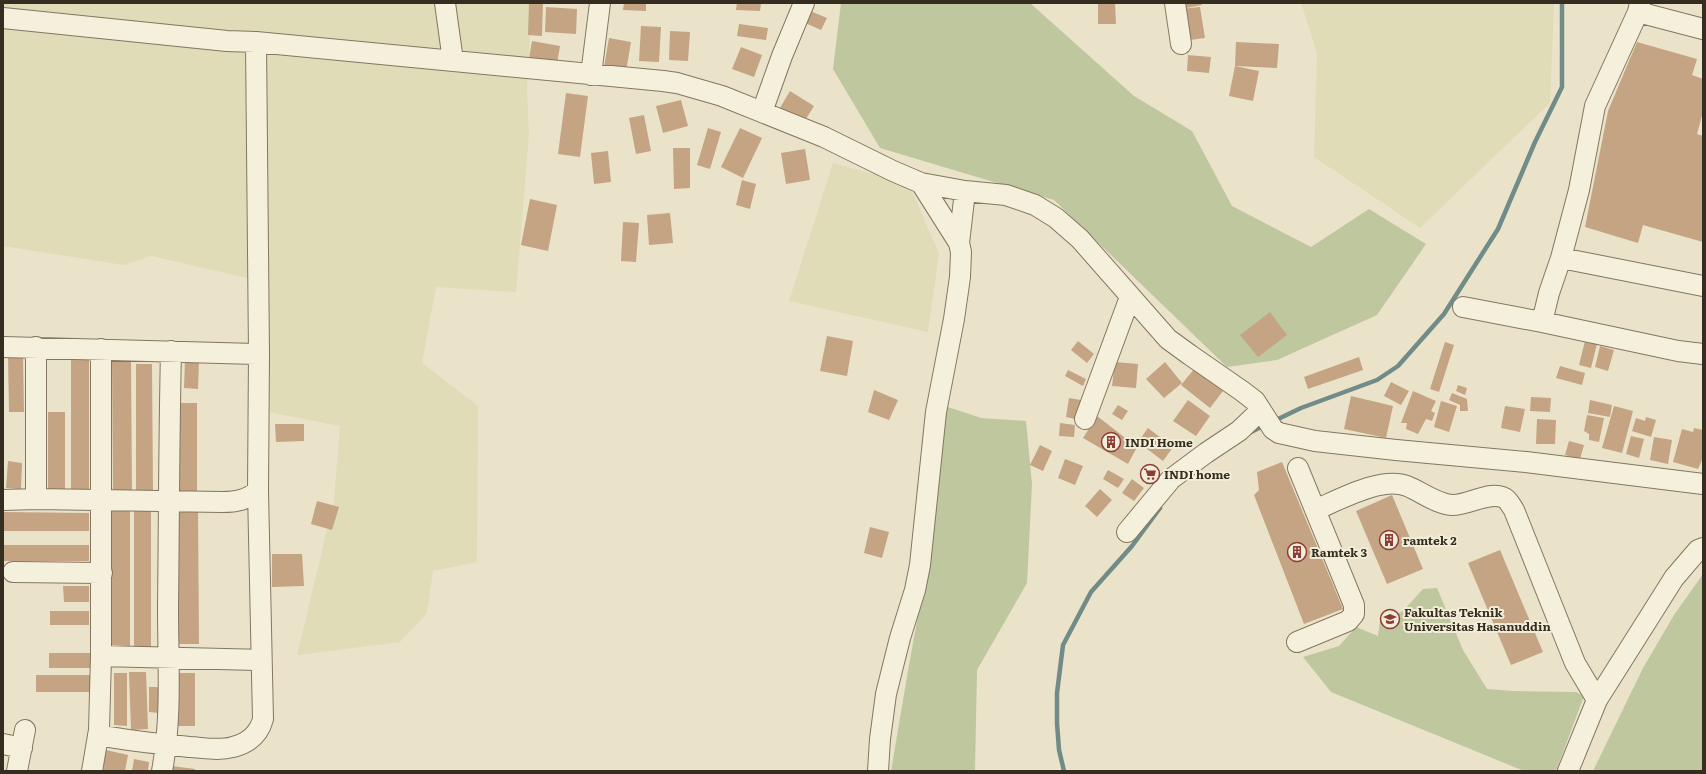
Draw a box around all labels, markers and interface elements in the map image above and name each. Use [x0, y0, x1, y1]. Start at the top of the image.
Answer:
building icon: INDI Home [1100, 431, 1122, 453]
place label: INDI Home [1125, 433, 1193, 451]
supermarket icon: INDI home [1139, 463, 1161, 485]
place label: INDI home [1164, 465, 1230, 483]
building icon: ramtek 2 [1378, 529, 1400, 551]
place label: ramtek 2 [1403, 531, 1457, 549]
building icon: Ramtek 3 [1286, 541, 1308, 563]
place label: Ramtek 3 [1311, 543, 1368, 561]
place label: Fakultas Teknik Universitas Hasanuddin [1404, 603, 1551, 635]
school or university icon: Fakultas Teknik Universitas Hasanuddin [1379, 608, 1401, 630]

